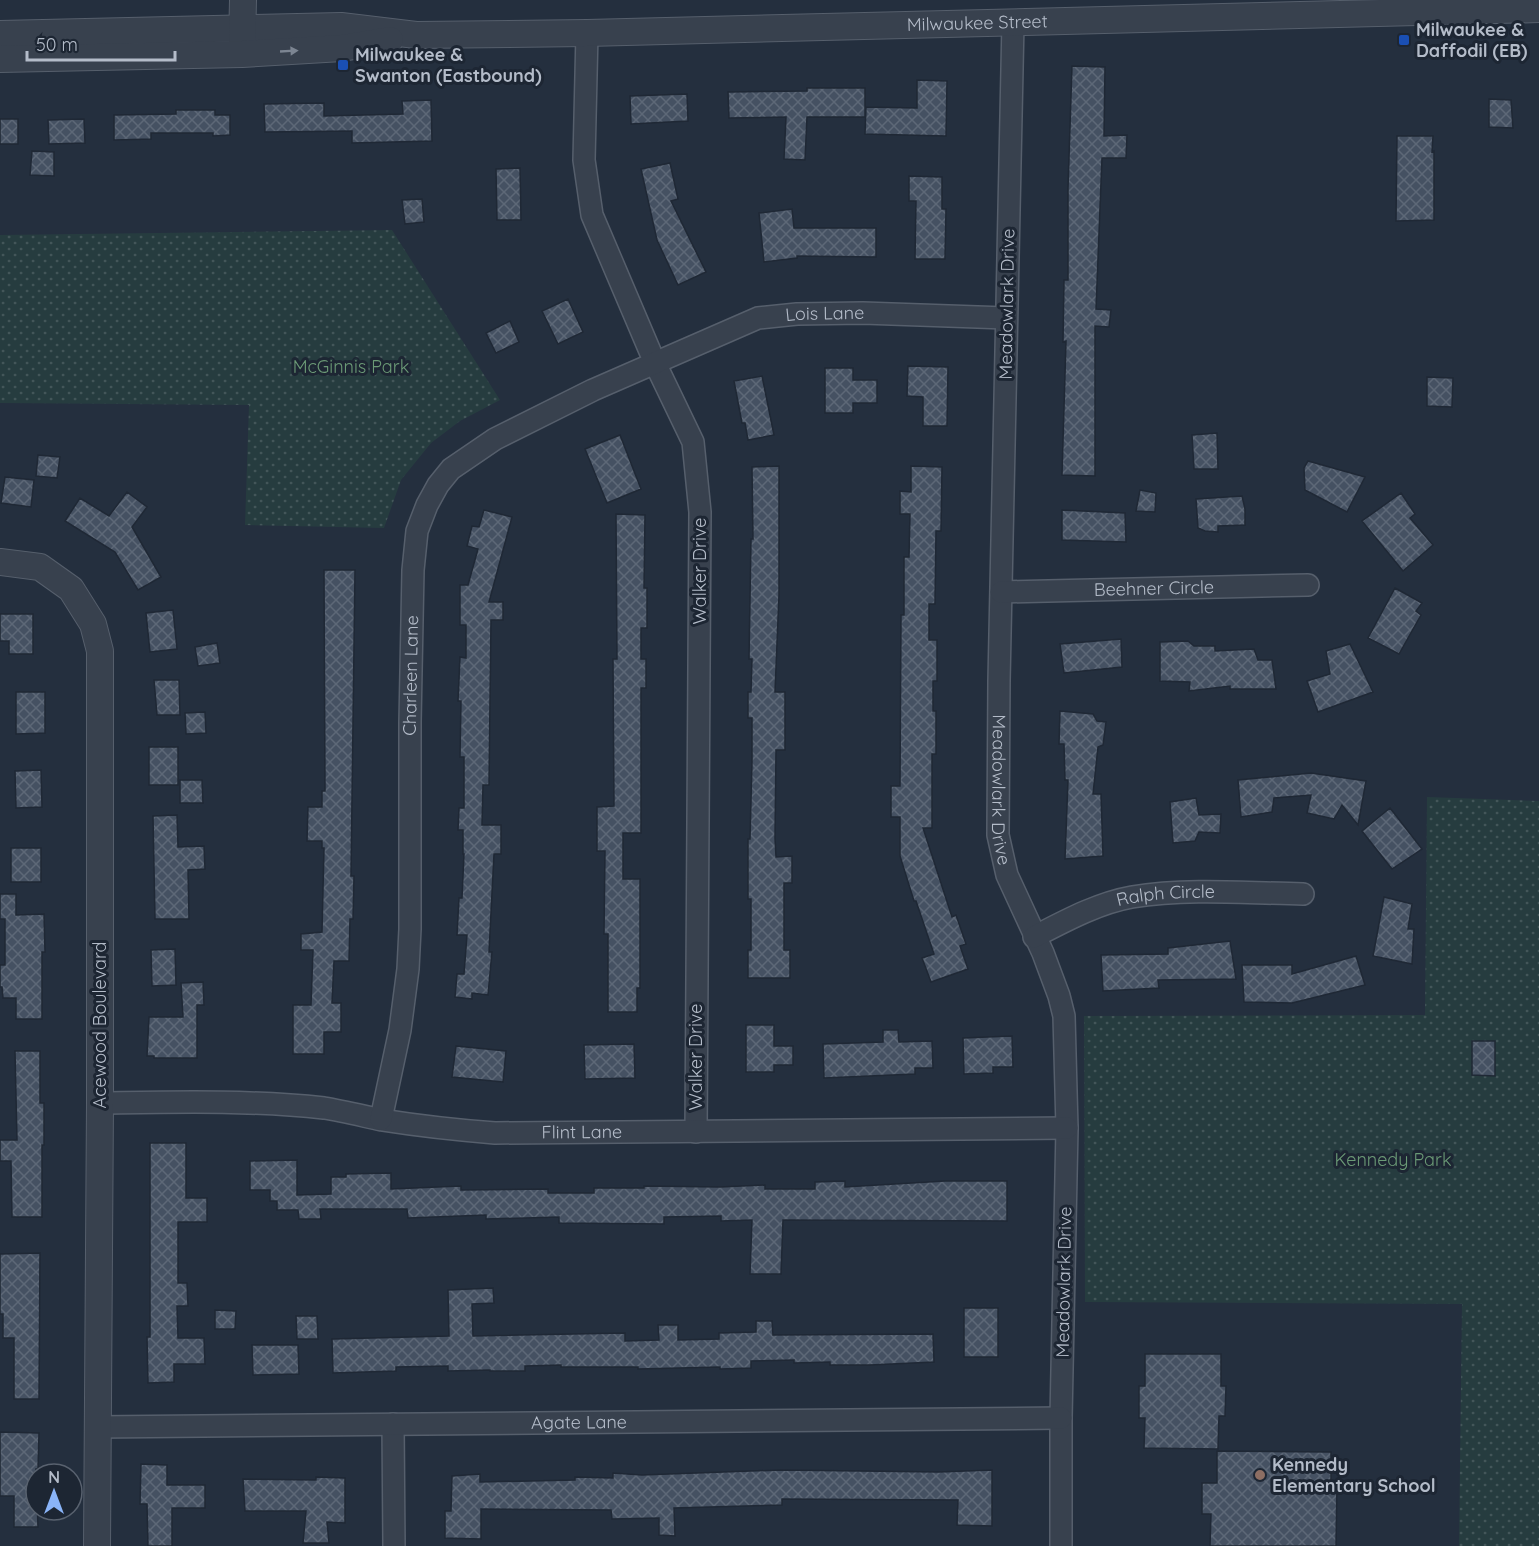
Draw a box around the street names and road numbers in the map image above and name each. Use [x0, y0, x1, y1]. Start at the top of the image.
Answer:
street label: Milwaukee Street [906, 9, 1048, 36]
street label: Meadowlark Drive [994, 228, 1019, 380]
street label: Lois Lane [784, 301, 864, 326]
street label: Walker Drive [688, 518, 711, 624]
street label: Beehner Circle [1094, 575, 1214, 601]
street label: Charleen Lane [398, 615, 423, 736]
street label: Meadowlark Drive [987, 714, 1016, 867]
street label: Ralph Circle [1114, 880, 1215, 911]
street label: Acewood Boulevard [88, 942, 111, 1108]
street label: Walker Drive [684, 1004, 707, 1110]
street label: Flint Lane [541, 1120, 622, 1144]
street label: Meadowlark Drive [1051, 1206, 1076, 1358]
street label: Agate Lane [531, 1410, 627, 1434]

